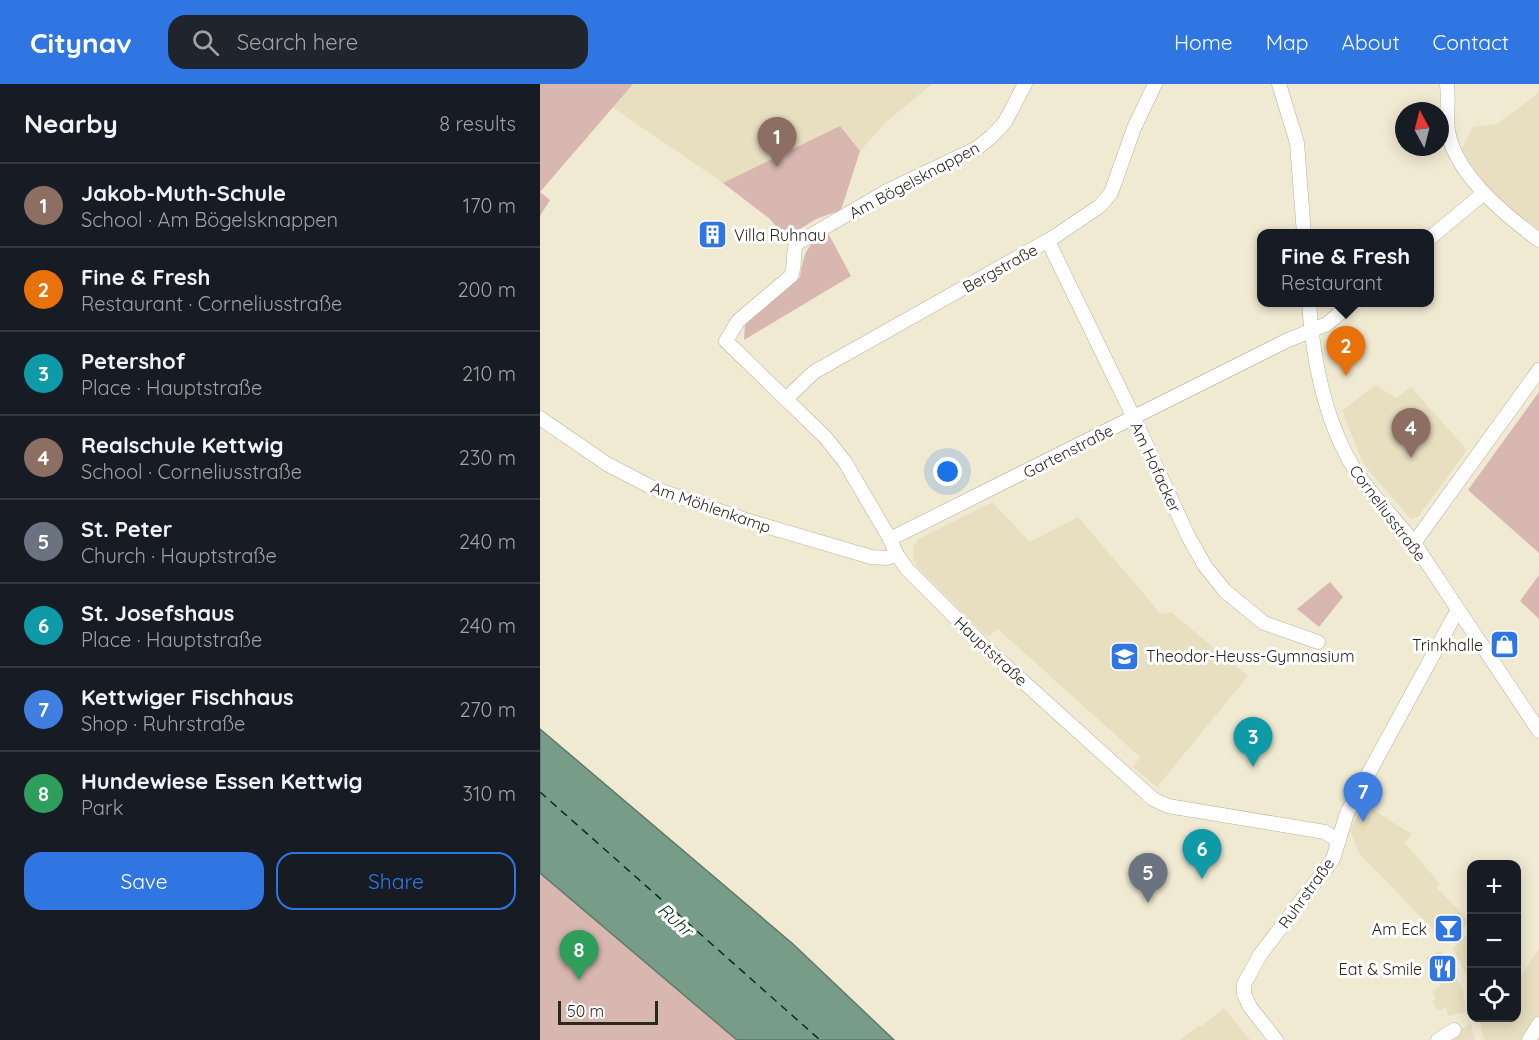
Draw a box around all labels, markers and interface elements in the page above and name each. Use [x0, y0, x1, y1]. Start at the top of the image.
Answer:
search box [168, 15, 588, 69]
text: Citynav [30, 25, 132, 60]
icon: search [189, 26, 222, 59]
text: Search here [237, 28, 358, 56]
text: Home [1174, 29, 1233, 55]
text: Map [1266, 29, 1309, 55]
text: About [1342, 29, 1400, 55]
text: Contact [1433, 29, 1509, 55]
north arrow [1395, 102, 1449, 156]
text: Nearby [24, 107, 118, 140]
text: 8 results [439, 111, 516, 136]
pin: 1 [758, 118, 796, 167]
street label: Am Bögelsknappen [846, 137, 982, 223]
text: Jakob-Muth-Schule [81, 179, 286, 207]
text: 1 [40, 193, 47, 218]
text: 170 m [463, 193, 516, 218]
text: School · Am Bögelsknappen [81, 207, 338, 232]
building icon: Villa Ruhnau [697, 219, 729, 251]
place label: Villa Ruhnau [734, 225, 826, 245]
popup [1257, 229, 1434, 307]
street label: Bergstraße [959, 239, 1041, 297]
text: Fine & Fresh [1281, 242, 1410, 270]
text: Fine & Fresh [81, 263, 210, 291]
text: Restaurant [1281, 270, 1383, 295]
text: 2 [38, 277, 49, 302]
text: 200 m [457, 277, 516, 302]
text: Restaurant · Corneliusstraße [81, 291, 342, 316]
pin: 2 [1326, 326, 1366, 376]
text: Petershof [81, 347, 185, 375]
text: 3 [38, 361, 49, 386]
text: 210 m [462, 361, 516, 386]
text: Place · Hauptstraße [81, 375, 262, 400]
pin: 4 [1392, 408, 1430, 458]
street label: Am Hofacker [1126, 419, 1186, 515]
street label: Gartenstraße [1020, 420, 1116, 482]
text: Realschule Kettwig [81, 431, 283, 459]
text: 4 [38, 445, 49, 470]
text: 230 m [459, 445, 516, 470]
your location [933, 457, 962, 486]
text: School · Corneliusstraße [81, 459, 302, 484]
street label: Corneliusstraße [1345, 461, 1431, 565]
street label: Am Möhlenkamp [648, 477, 774, 537]
text: St. Peter [81, 515, 172, 543]
text: 5 [38, 529, 49, 554]
text: 240 m [459, 529, 516, 554]
text: Church · Hauptstraße [81, 543, 277, 568]
text: St. Josefshaus [81, 599, 234, 627]
street label: Hauptstraße [950, 612, 1032, 690]
text: 6 [38, 613, 49, 638]
text: 240 m [459, 613, 516, 638]
text: Place · Hauptstraße [81, 627, 262, 652]
shop icon: Trinkhalle [1488, 629, 1520, 661]
place label: Trinkhalle [1412, 635, 1483, 655]
school or university icon: Theodor-Heuss-Gymnasium [1109, 640, 1141, 672]
place label: Theodor-Heuss-Gymnasium [1146, 646, 1355, 666]
text: Kettwiger Fischhaus [81, 683, 294, 711]
text: 7 [38, 697, 49, 722]
text: 270 m [459, 697, 516, 722]
text: Shop · Ruhrstraße [81, 711, 245, 736]
pin: 3 [1234, 718, 1272, 767]
text: Hundewiese Essen Kettwig [81, 767, 362, 795]
pin: 7 [1344, 772, 1382, 822]
text: 8 [38, 781, 49, 806]
text: 310 m [463, 781, 516, 806]
text: Park [81, 795, 123, 820]
pin: 6 [1182, 830, 1222, 879]
button: Save [24, 852, 264, 910]
button: Share [276, 852, 516, 910]
pin: 5 [1128, 854, 1168, 903]
street label: Ruhrstraße [1274, 854, 1338, 932]
map controls [1467, 860, 1521, 1022]
button: + [1467, 860, 1521, 914]
water label: Ruhr [653, 898, 699, 943]
bar icon: Am Eck [1432, 913, 1464, 945]
button: − [1467, 914, 1521, 968]
place label: Am Eck [1372, 919, 1427, 939]
pin: 8 [560, 930, 598, 980]
restaurant icon: Eat & Smile [1427, 953, 1459, 985]
place label: Eat & Smile [1339, 959, 1422, 979]
button: locate [1467, 968, 1521, 1022]
scale bar [558, 998, 658, 1026]
text: 50 m [567, 1001, 604, 1021]

